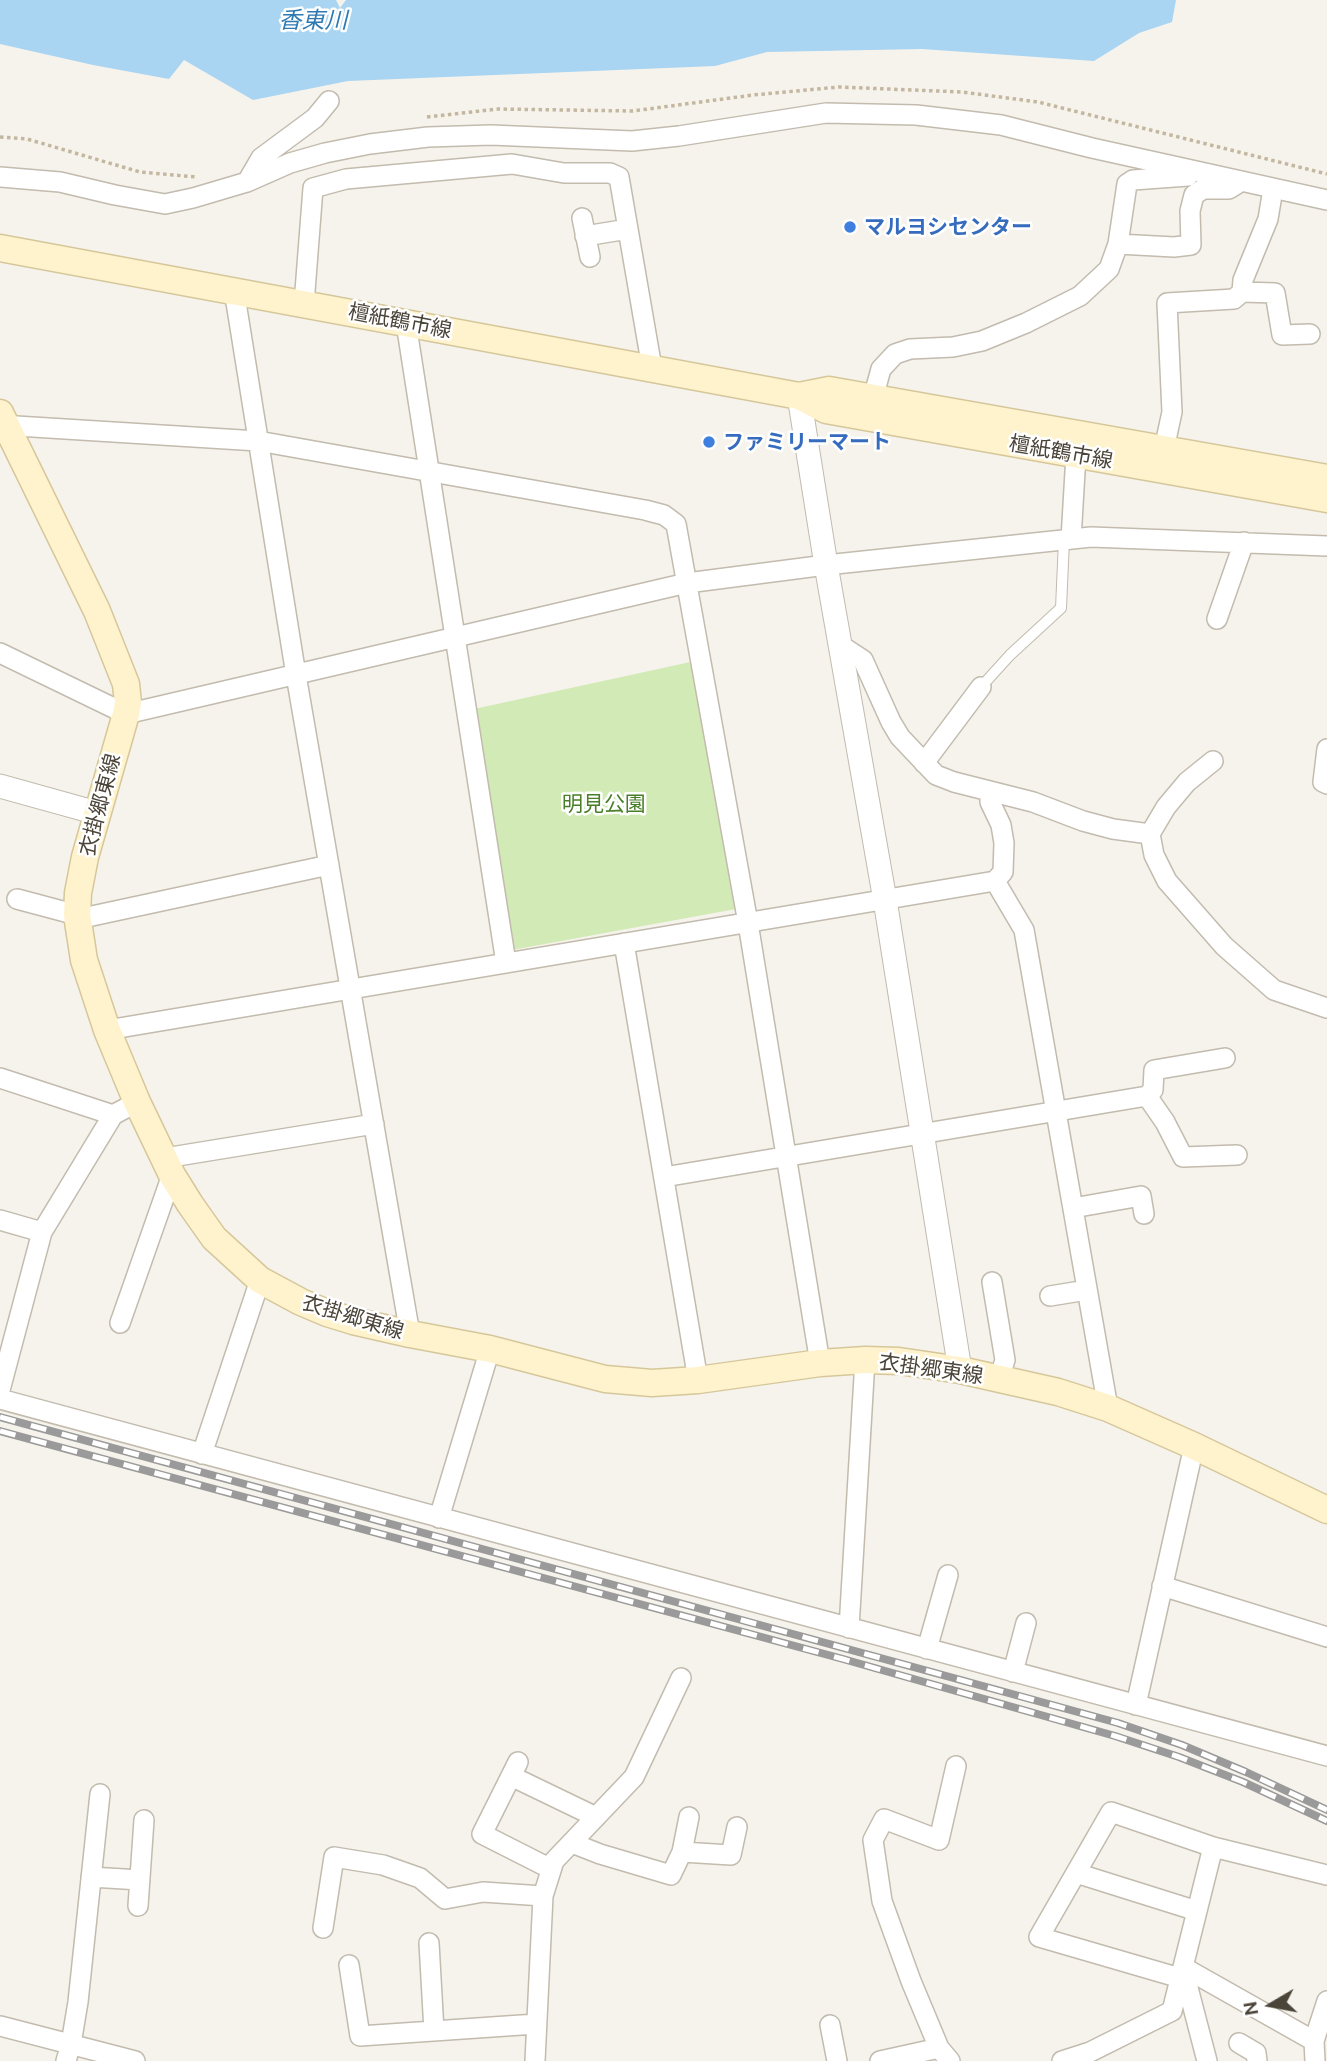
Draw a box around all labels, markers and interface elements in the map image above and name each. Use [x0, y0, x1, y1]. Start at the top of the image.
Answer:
water label: 香東川 [279, 6, 347, 34]
place label: マルヨシセンター [864, 214, 1032, 240]
marker: マルヨシセンター [842, 219, 858, 235]
street label: 檀紙鶴市線 [346, 299, 454, 343]
place label: ファミリーマート [723, 429, 891, 455]
street label: 檀紙鶴市線 [1007, 430, 1115, 474]
marker: ファミリーマート [701, 434, 717, 450]
street label: 衣掛郷東線 [74, 751, 126, 859]
park label: 明見公園 [562, 791, 646, 817]
street label: 衣掛郷東線 [299, 1290, 407, 1344]
street label: 衣掛郷東線 [877, 1349, 985, 1389]
north arrow [1236, 1970, 1306, 2040]
text: N [1238, 2000, 1262, 2018]

